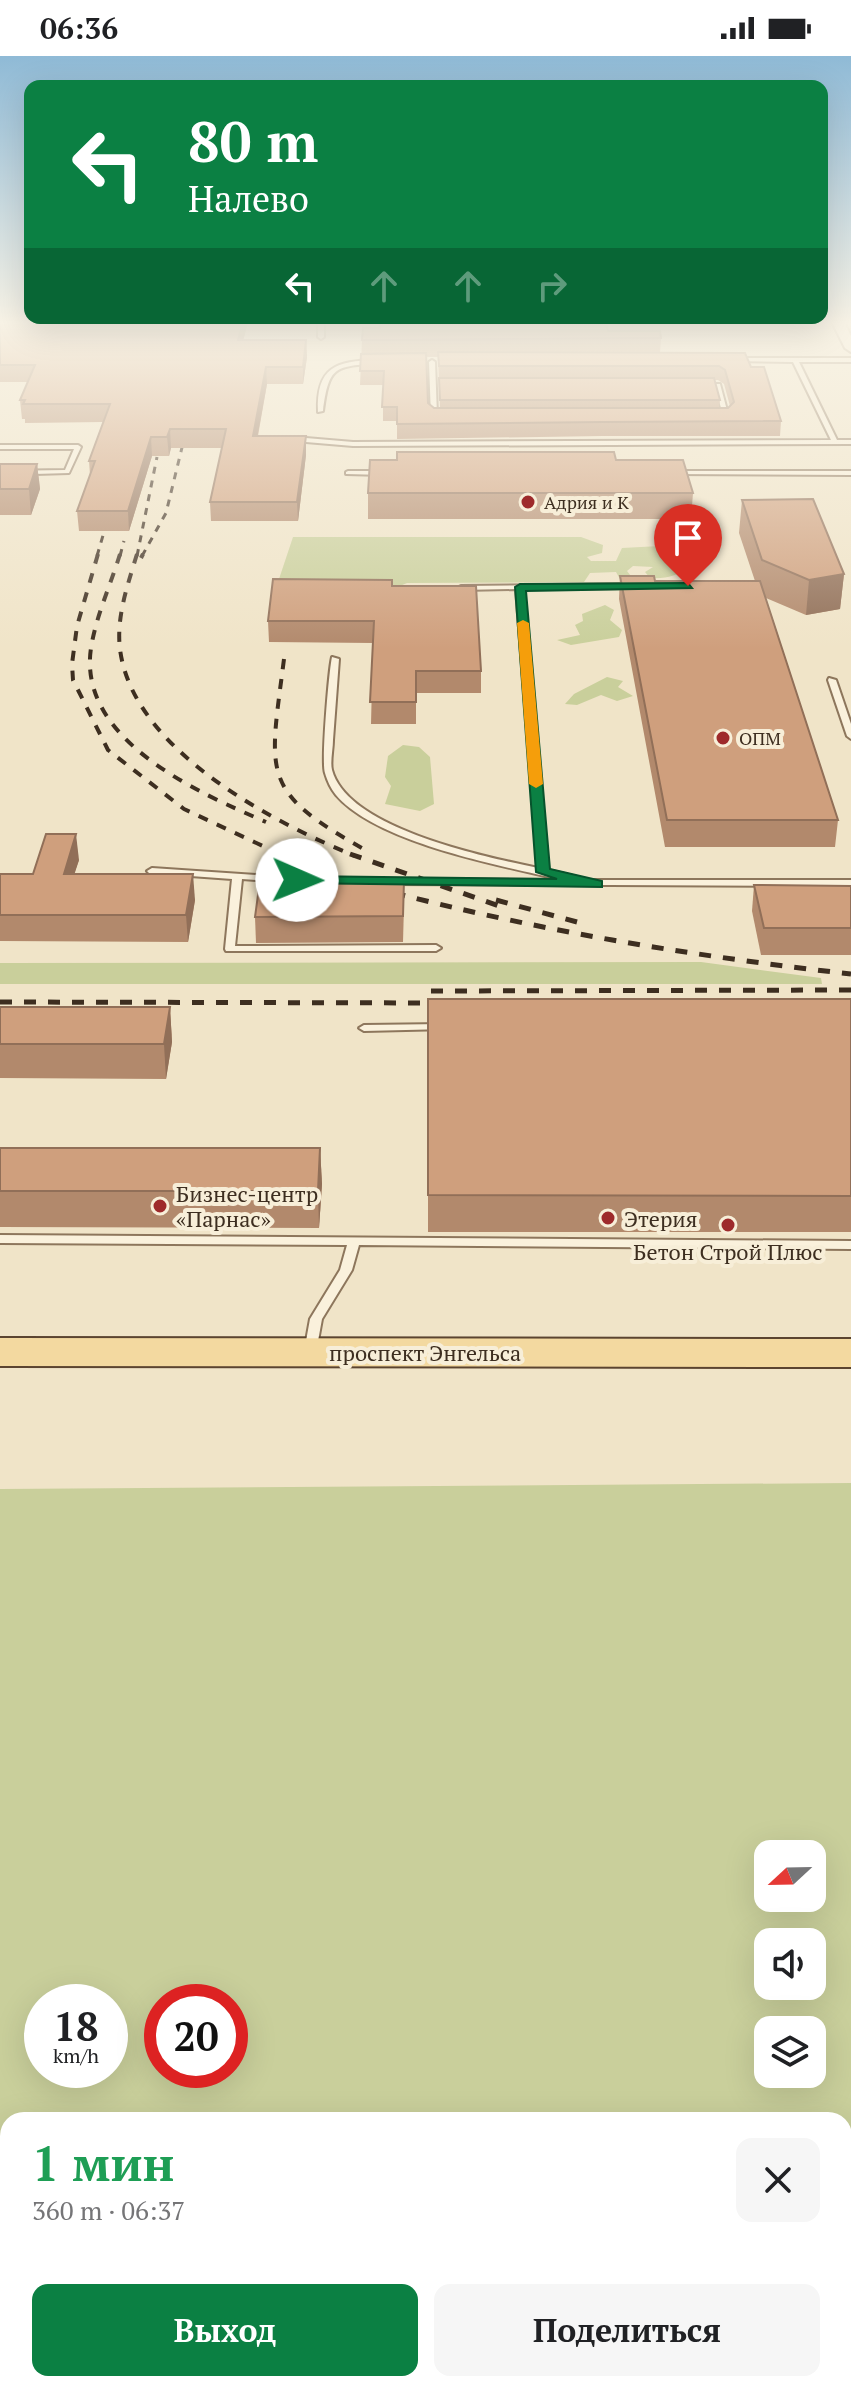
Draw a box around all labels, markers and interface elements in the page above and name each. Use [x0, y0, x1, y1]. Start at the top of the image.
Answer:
text: 06:36 [40, 8, 118, 48]
text: 80 m [188, 104, 318, 178]
icon: left [56, 112, 160, 216]
text: Налево [188, 175, 309, 222]
icon: left [278, 264, 322, 308]
icon: ahead [362, 264, 406, 308]
icon: ahead [446, 264, 490, 308]
icon: right [530, 264, 574, 308]
place label: Адрия и К [544, 490, 629, 514]
marker: Адрия и К [519, 493, 537, 511]
pin [654, 504, 722, 586]
icon: arrive [666, 516, 710, 560]
place label: ОПМ [739, 726, 781, 750]
marker: ОПМ [714, 729, 732, 747]
position arrow [255, 838, 339, 922]
place label: Бизнес-центр «Парнас» [176, 1179, 318, 1233]
marker: Бизнес-центр «Парнас» [151, 1197, 169, 1215]
place label: Этерия [624, 1204, 697, 1233]
marker: Этерия [599, 1209, 617, 1227]
marker: Бетон Строй Плюс [719, 1216, 737, 1234]
place label: Бетон Строй Плюс [633, 1237, 823, 1266]
street label: проспект Энгельса [329, 1338, 521, 1367]
north arrow [754, 1840, 826, 1912]
map controls [754, 1840, 826, 2088]
button: sound [754, 1928, 826, 2000]
speed limit sign: 20 [144, 1984, 248, 2088]
text: 18 [53, 1999, 99, 2052]
button: layers [754, 2016, 826, 2088]
text: km/h [53, 2042, 99, 2069]
text: 1 мин [32, 2131, 174, 2195]
button: close [736, 2138, 820, 2222]
text: 360 m · 06:37 [32, 2193, 185, 2227]
button: Выход [32, 2284, 418, 2376]
button: Поделиться [434, 2284, 820, 2376]

